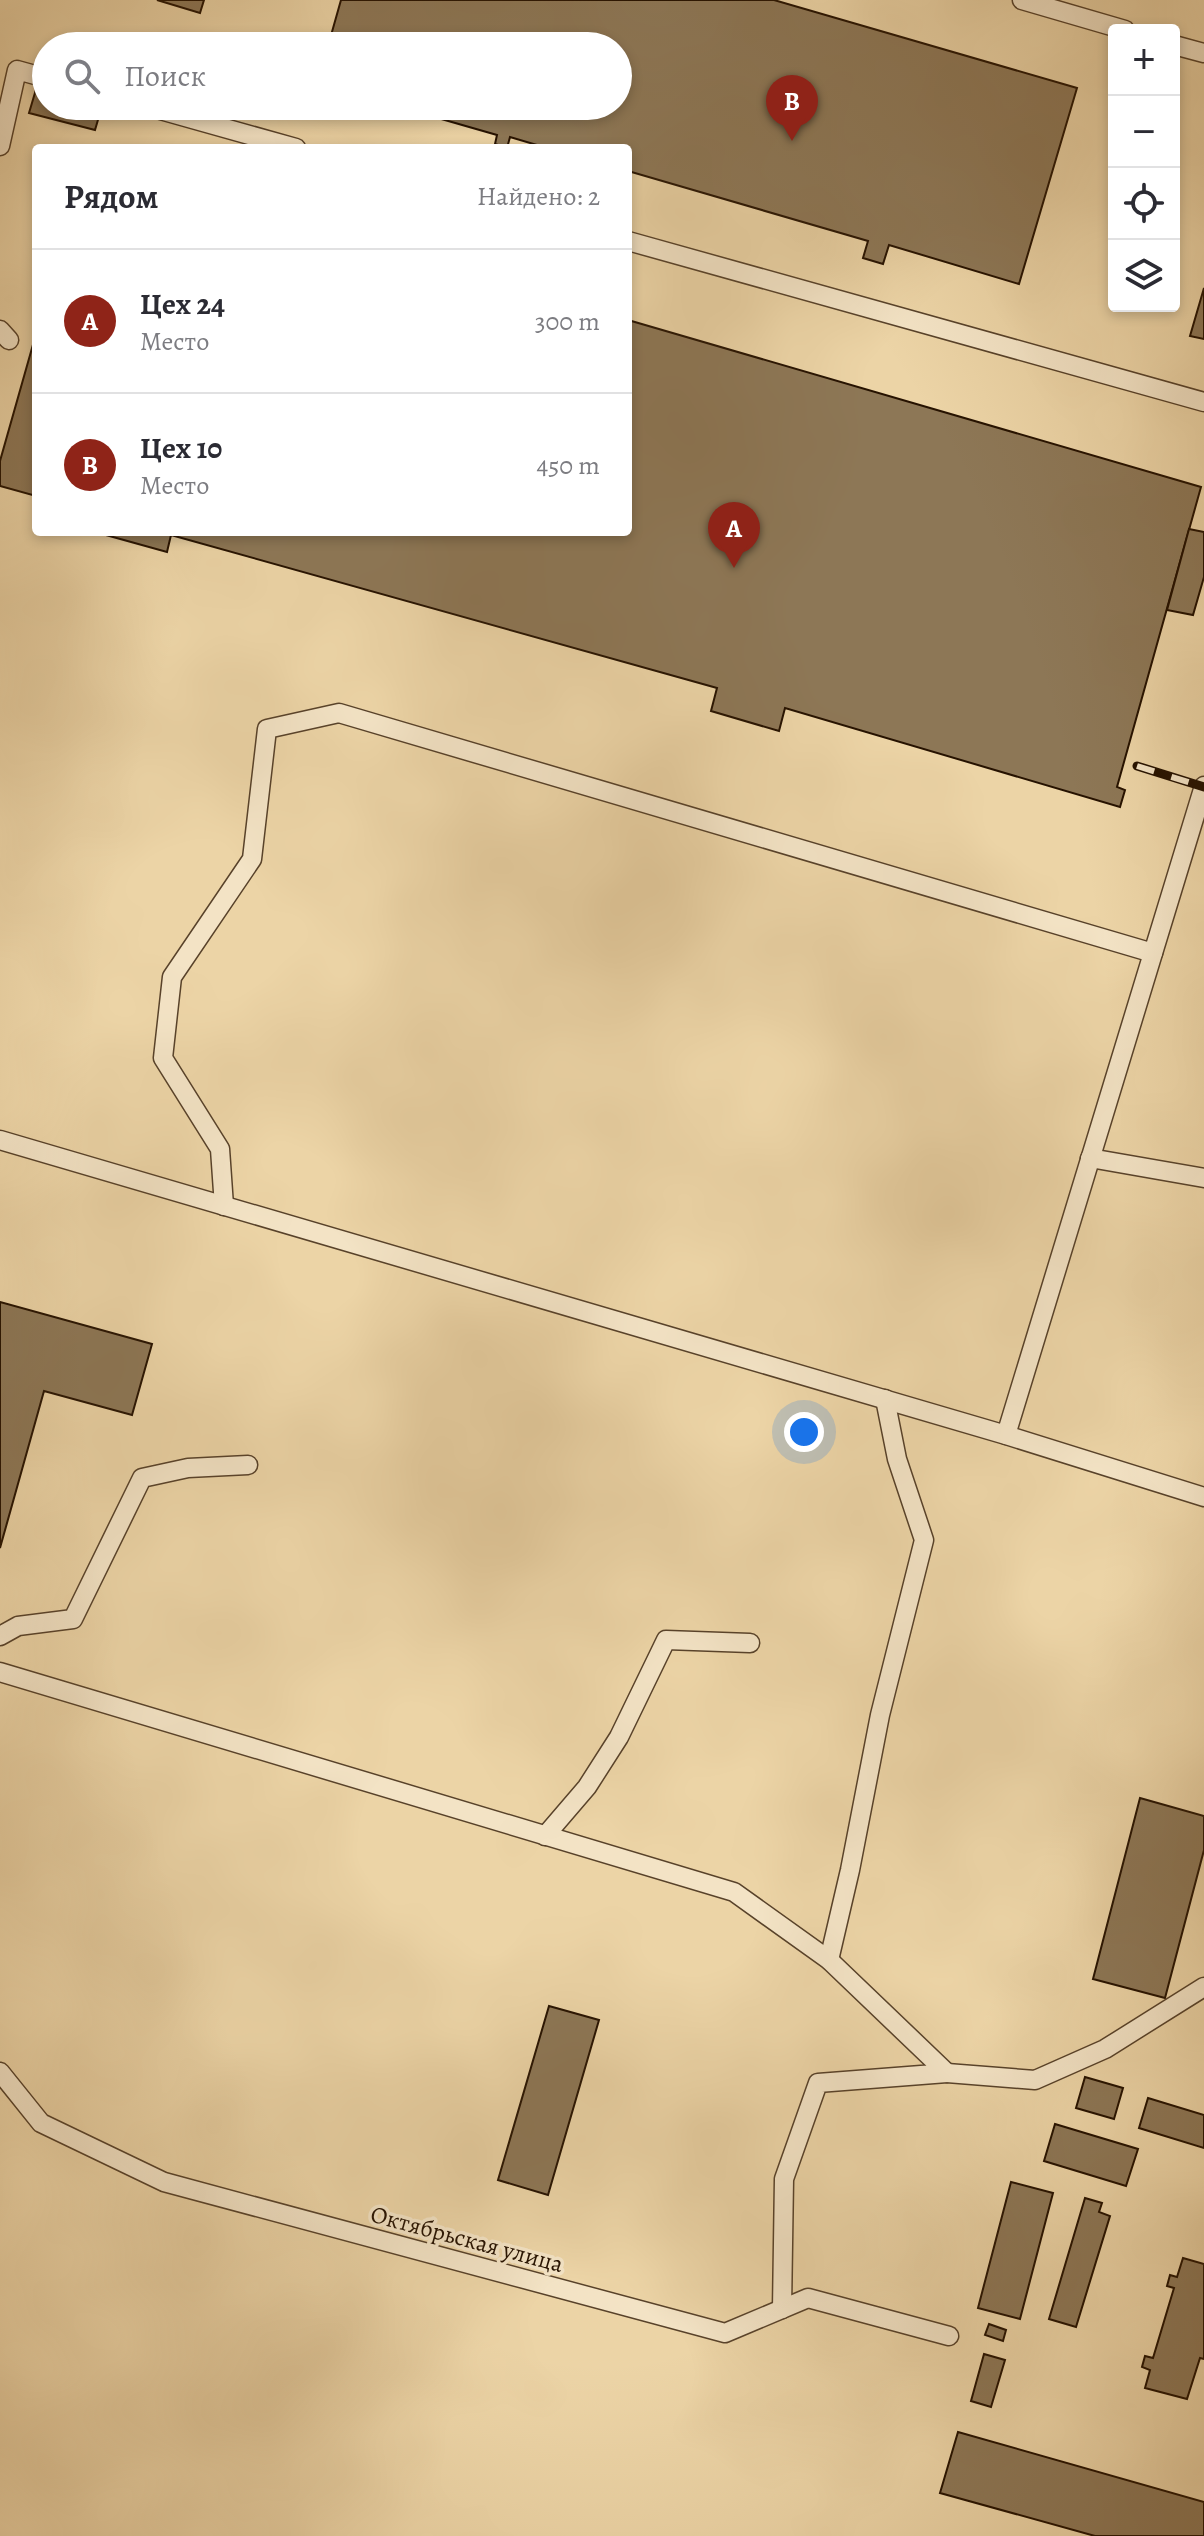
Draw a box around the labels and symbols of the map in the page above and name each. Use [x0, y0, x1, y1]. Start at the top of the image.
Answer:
pin: B [766, 75, 818, 141]
pin: A [708, 502, 760, 568]
your location [784, 1412, 824, 1452]
street label: Октябрьская улица [367, 2198, 567, 2280]

